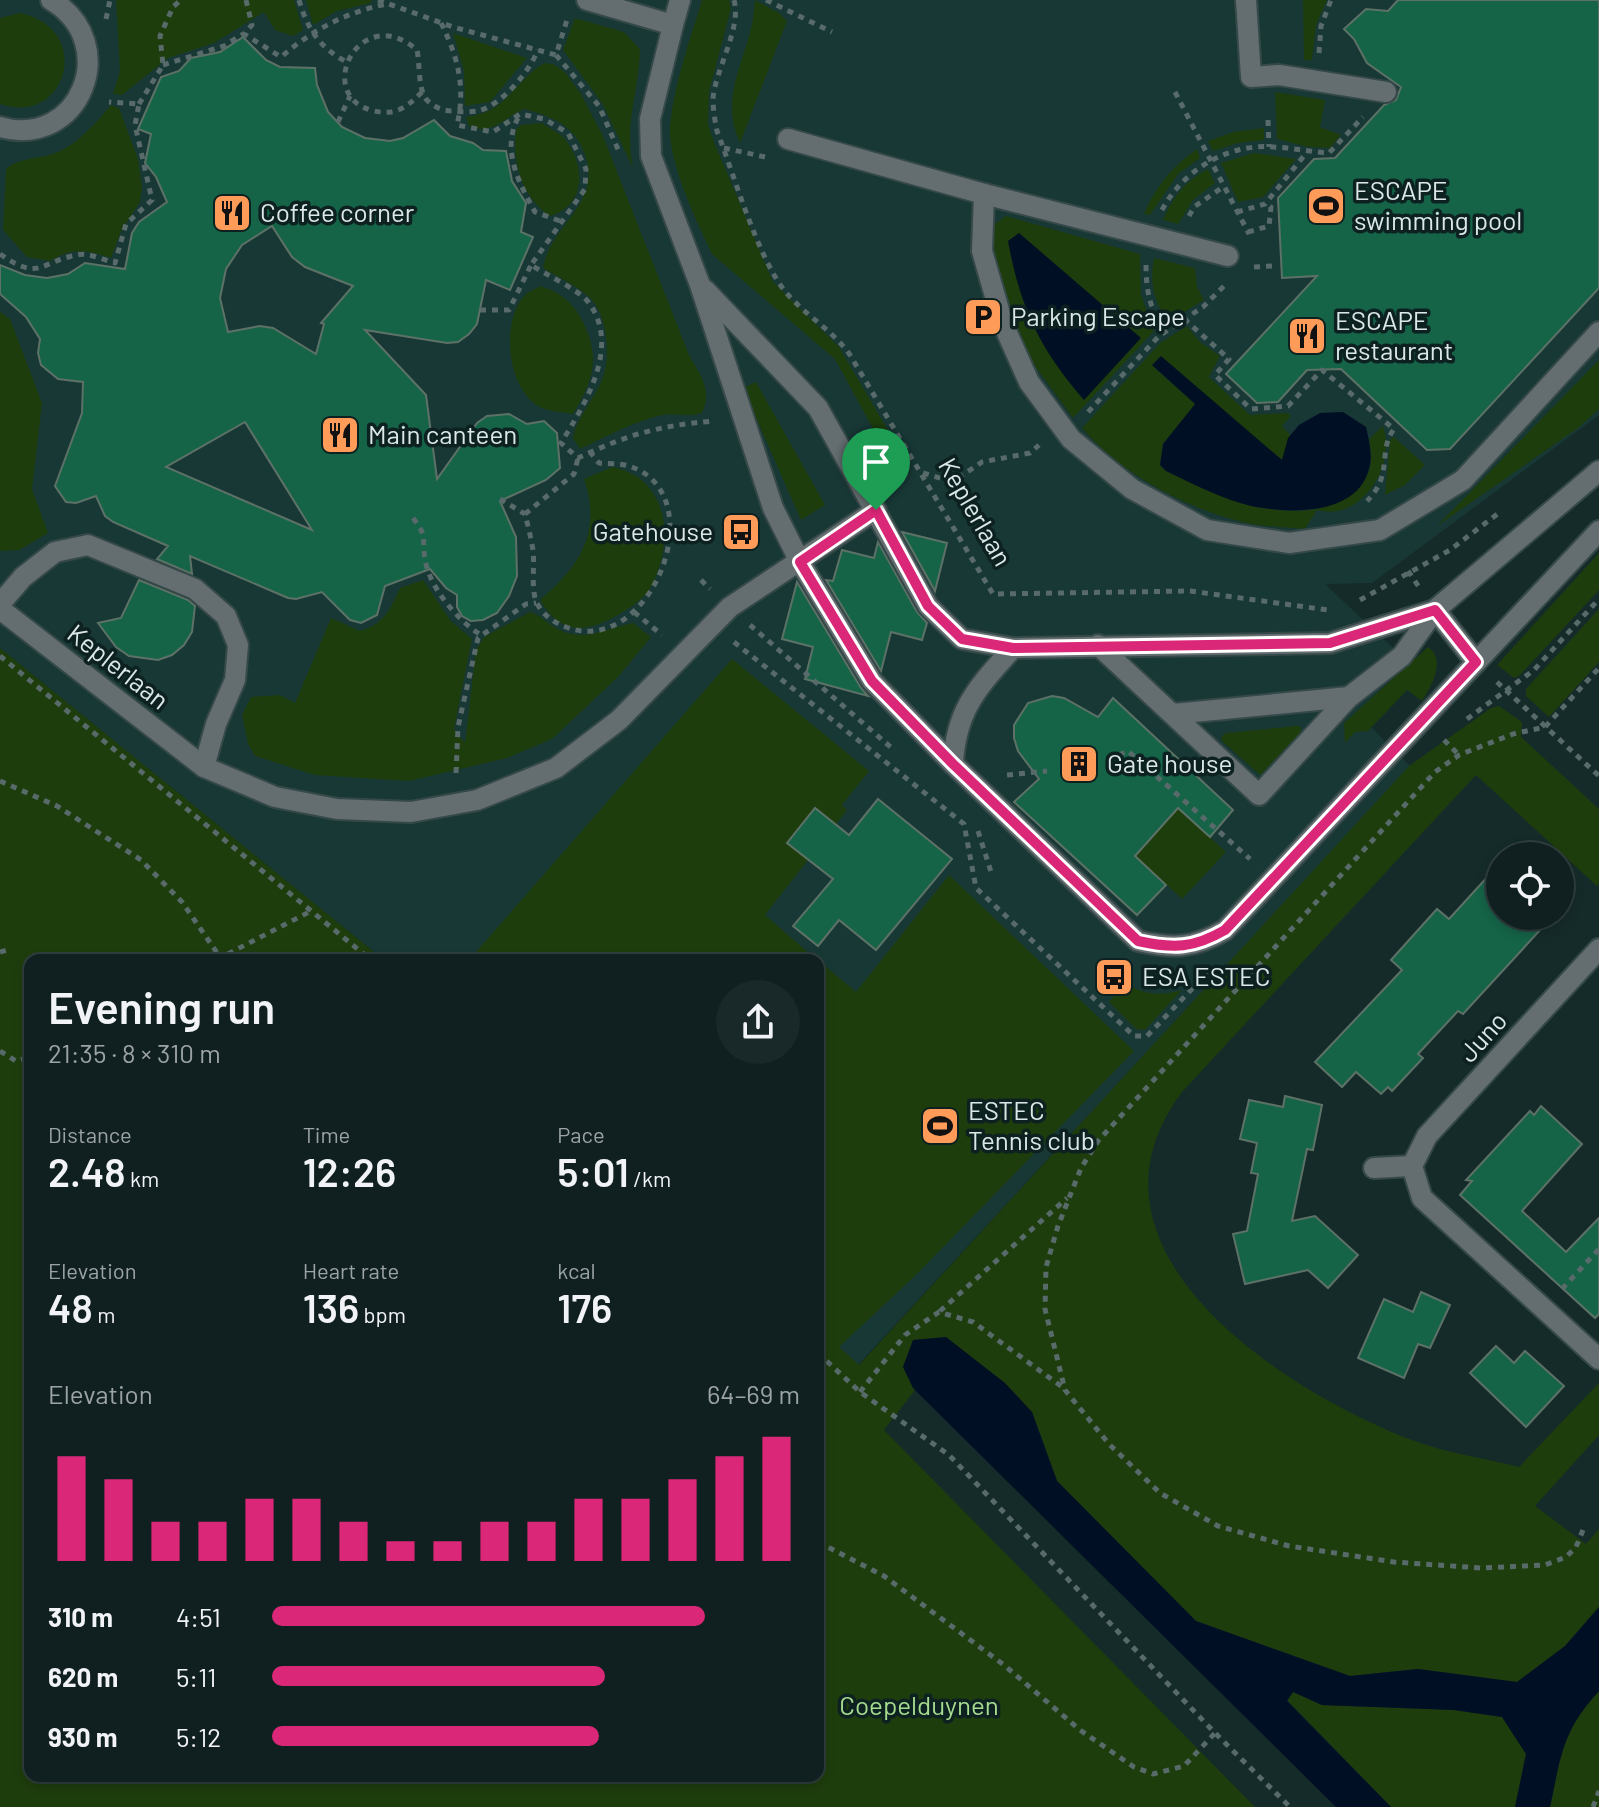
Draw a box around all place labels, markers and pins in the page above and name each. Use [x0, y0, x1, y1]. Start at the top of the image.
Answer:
place label: ESCAPE swimming pool [1354, 174, 1522, 235]
sports icon: ESCAPE swimming pool [1305, 185, 1347, 227]
restaurant icon: Coffee corner [211, 192, 253, 234]
place label: Coffee corner [260, 196, 415, 227]
parking icon: Parking Escape [962, 296, 1004, 338]
place label: Parking Escape [1011, 300, 1185, 331]
place label: ESCAPE restaurant [1335, 304, 1453, 365]
restaurant icon: ESCAPE restaurant [1286, 315, 1328, 357]
restaurant icon: Main canteen [319, 414, 361, 456]
place label: Main canteen [368, 418, 517, 449]
pin [842, 428, 910, 510]
bus stop icon: Gatehouse [720, 511, 762, 553]
place label: Gatehouse [593, 515, 713, 546]
building icon: Gate house [1058, 743, 1100, 785]
place label: Gate house [1107, 747, 1232, 778]
bus stop icon: ESA ESTEC [1093, 956, 1135, 998]
place label: ESA ESTEC [1142, 960, 1271, 991]
place label: ESTEC Tennis club [968, 1094, 1095, 1155]
sports icon: ESTEC Tennis club [919, 1105, 961, 1147]

